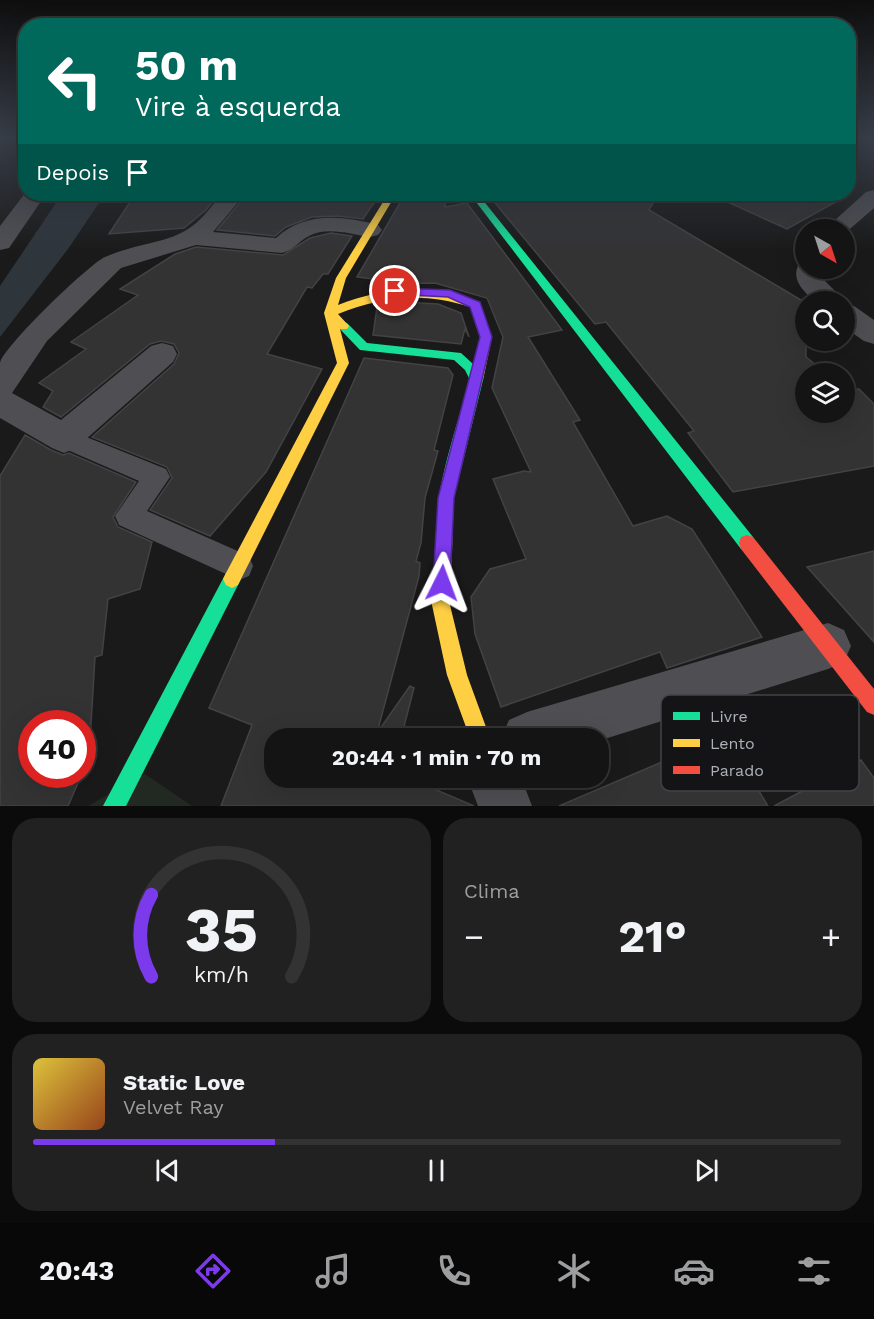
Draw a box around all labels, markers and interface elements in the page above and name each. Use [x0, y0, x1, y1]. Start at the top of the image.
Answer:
text: 50 m [135, 41, 238, 90]
icon: left [36, 42, 114, 120]
text: Vire à esquerda [135, 91, 341, 123]
icon: arrive [121, 156, 154, 189]
text: Depois [36, 160, 109, 185]
north arrow [795, 219, 855, 279]
map controls [795, 219, 855, 423]
pin [369, 265, 420, 316]
icon: arrive [378, 274, 411, 307]
button: search [795, 291, 855, 351]
button: layers [795, 363, 855, 423]
position arrow [410, 551, 474, 615]
legend [661, 695, 859, 791]
text: Livre [710, 707, 748, 726]
speed limit sign: 40 [18, 710, 96, 788]
text: Lento [710, 734, 755, 753]
text: 20:44 · 1 min · 70 m [332, 745, 541, 770]
text: Parado [710, 761, 764, 780]
text: Clima [464, 879, 520, 903]
text: 35 [185, 893, 258, 966]
text: 21° [618, 910, 687, 963]
text: − [464, 917, 484, 956]
text: + [821, 917, 841, 956]
text: km/h [194, 962, 249, 987]
text: Static Love [123, 1070, 245, 1095]
text: Velvet Ray [123, 1095, 224, 1119]
icon: previous [151, 1154, 184, 1187]
icon: pause [420, 1154, 453, 1187]
icon: next [690, 1154, 723, 1187]
icon: directions [192, 1250, 234, 1292]
icon: music [312, 1250, 354, 1292]
icon: phone [433, 1250, 475, 1292]
icon: climate [553, 1250, 595, 1292]
icon: car [673, 1250, 715, 1292]
icon: filters [793, 1250, 835, 1292]
text: 20:43 [39, 1255, 114, 1287]

